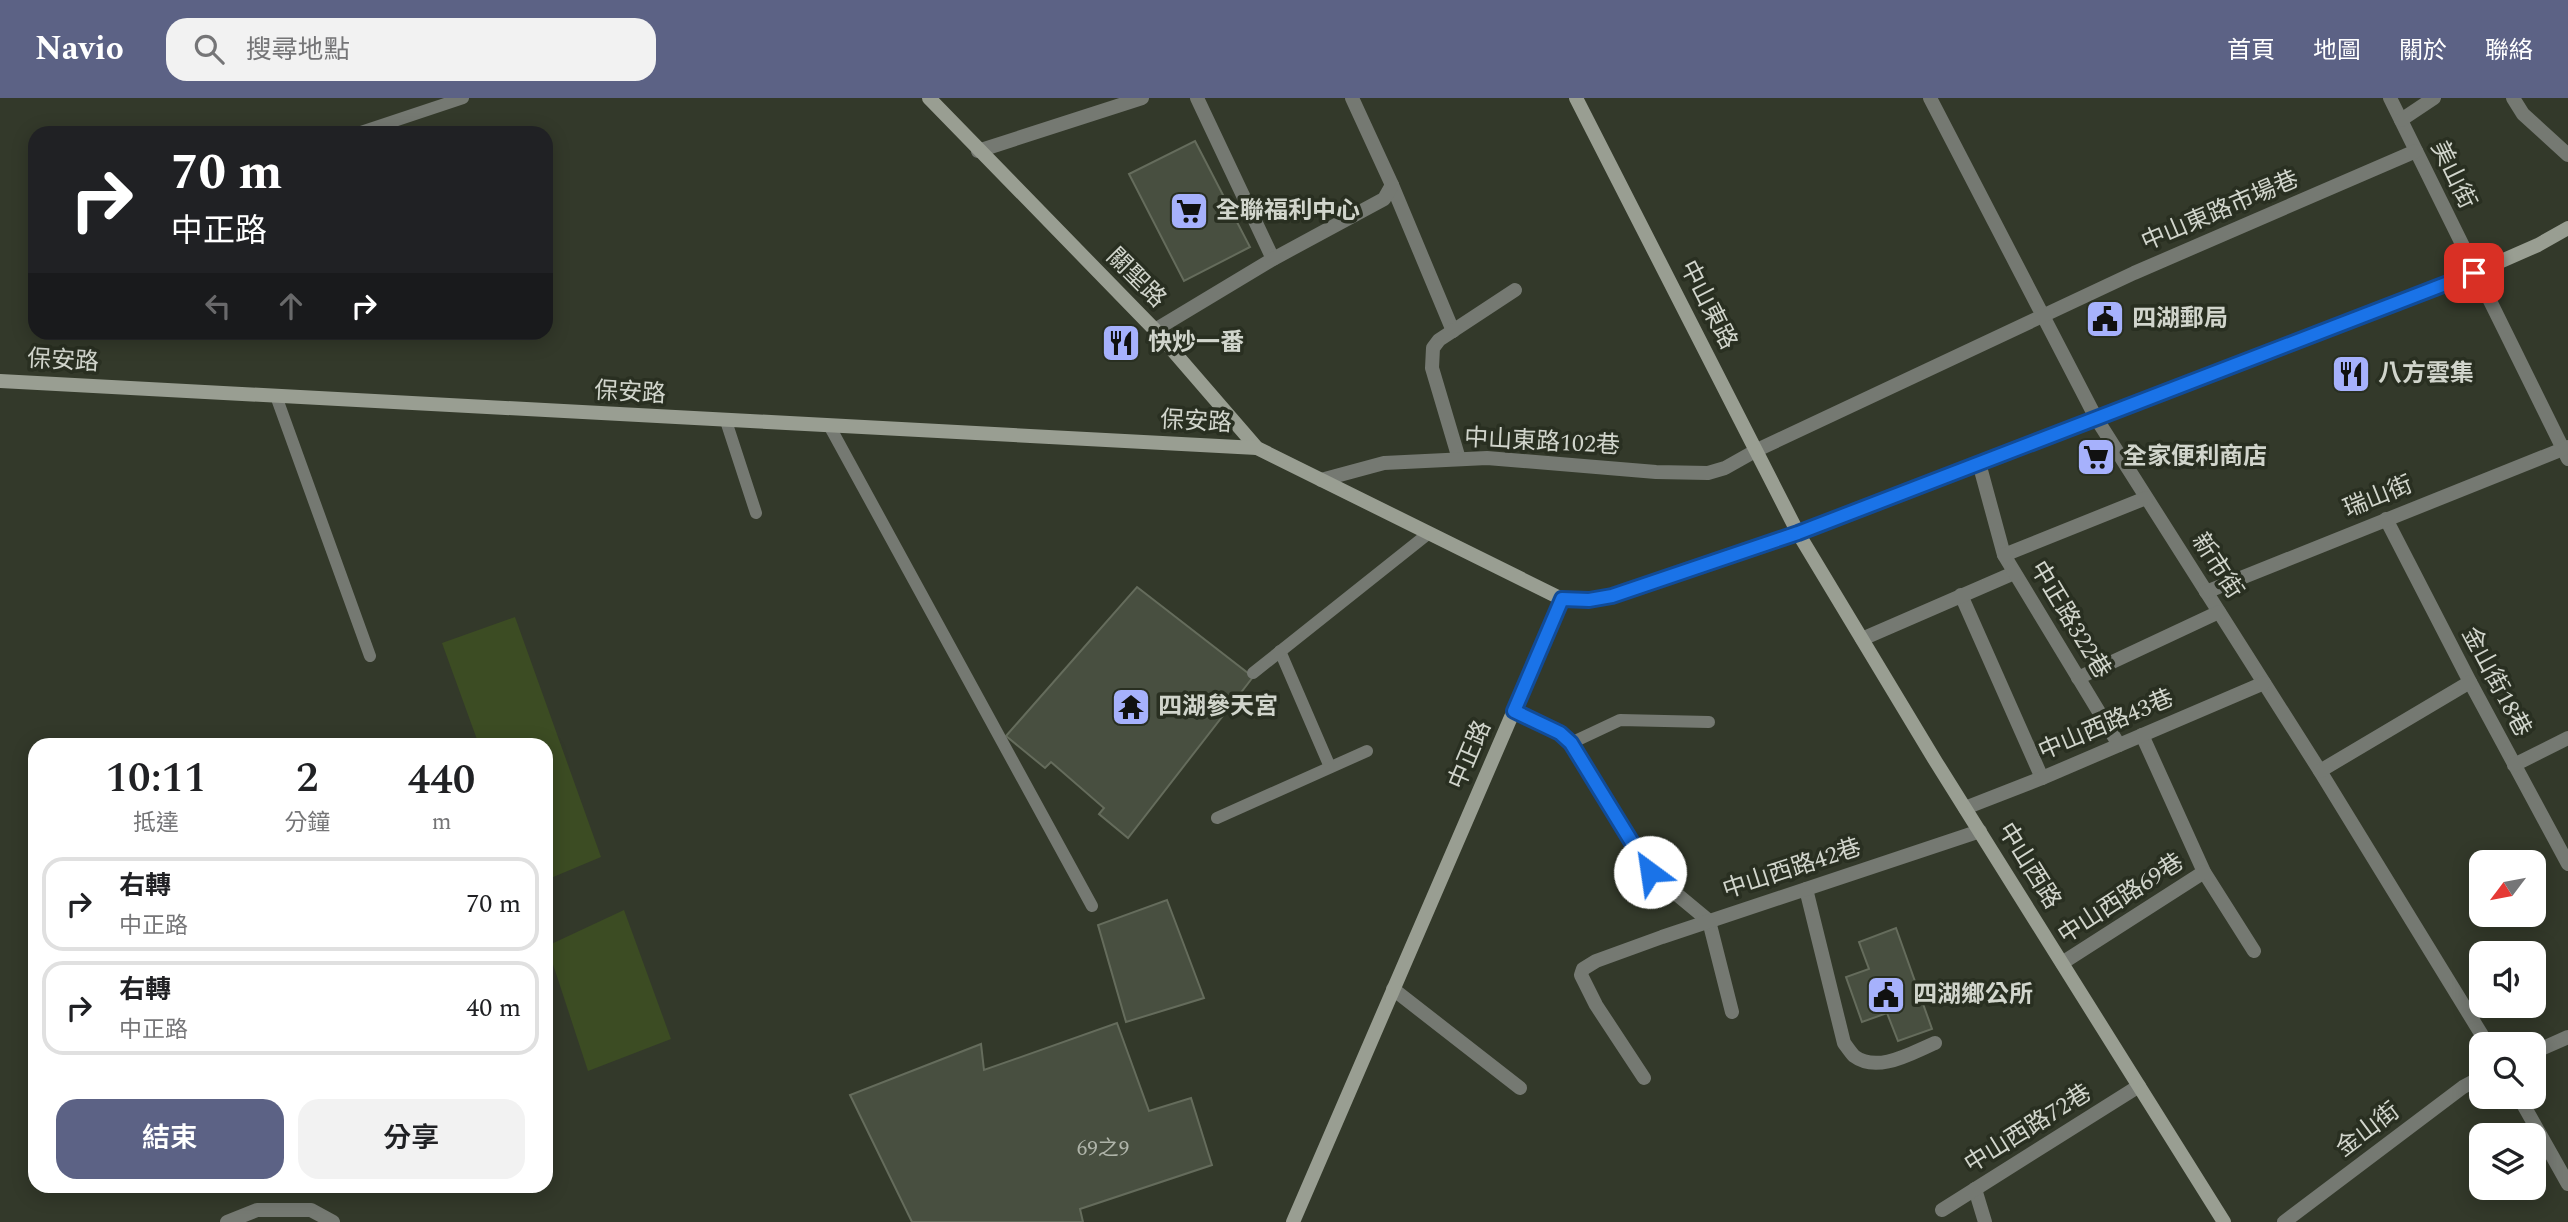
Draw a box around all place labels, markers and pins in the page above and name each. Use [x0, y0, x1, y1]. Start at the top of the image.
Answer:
supermarket icon: 全聯福利中心 [1168, 190, 1210, 232]
place label: 全聯福利中心 [1216, 193, 1360, 229]
pin [2444, 243, 2504, 303]
public building icon: 四湖郵局 [2084, 298, 2126, 340]
place label: 四湖郵局 [2132, 301, 2228, 337]
restaurant icon: 快炒一番 [1100, 322, 1142, 364]
place label: 快炒一番 [1148, 325, 1244, 361]
restaurant icon: 八方雲集 [2330, 353, 2372, 395]
place label: 八方雲集 [2378, 356, 2474, 392]
supermarket icon: 全家便利商店 [2075, 436, 2117, 478]
place label: 全家便利商店 [2123, 439, 2267, 475]
temple icon: 四湖參天宮 [1110, 686, 1152, 728]
place label: 四湖參天宮 [1158, 689, 1278, 725]
public building icon: 四湖鄉公所 [1865, 974, 1907, 1016]
place label: 四湖鄉公所 [1913, 977, 2033, 1013]

